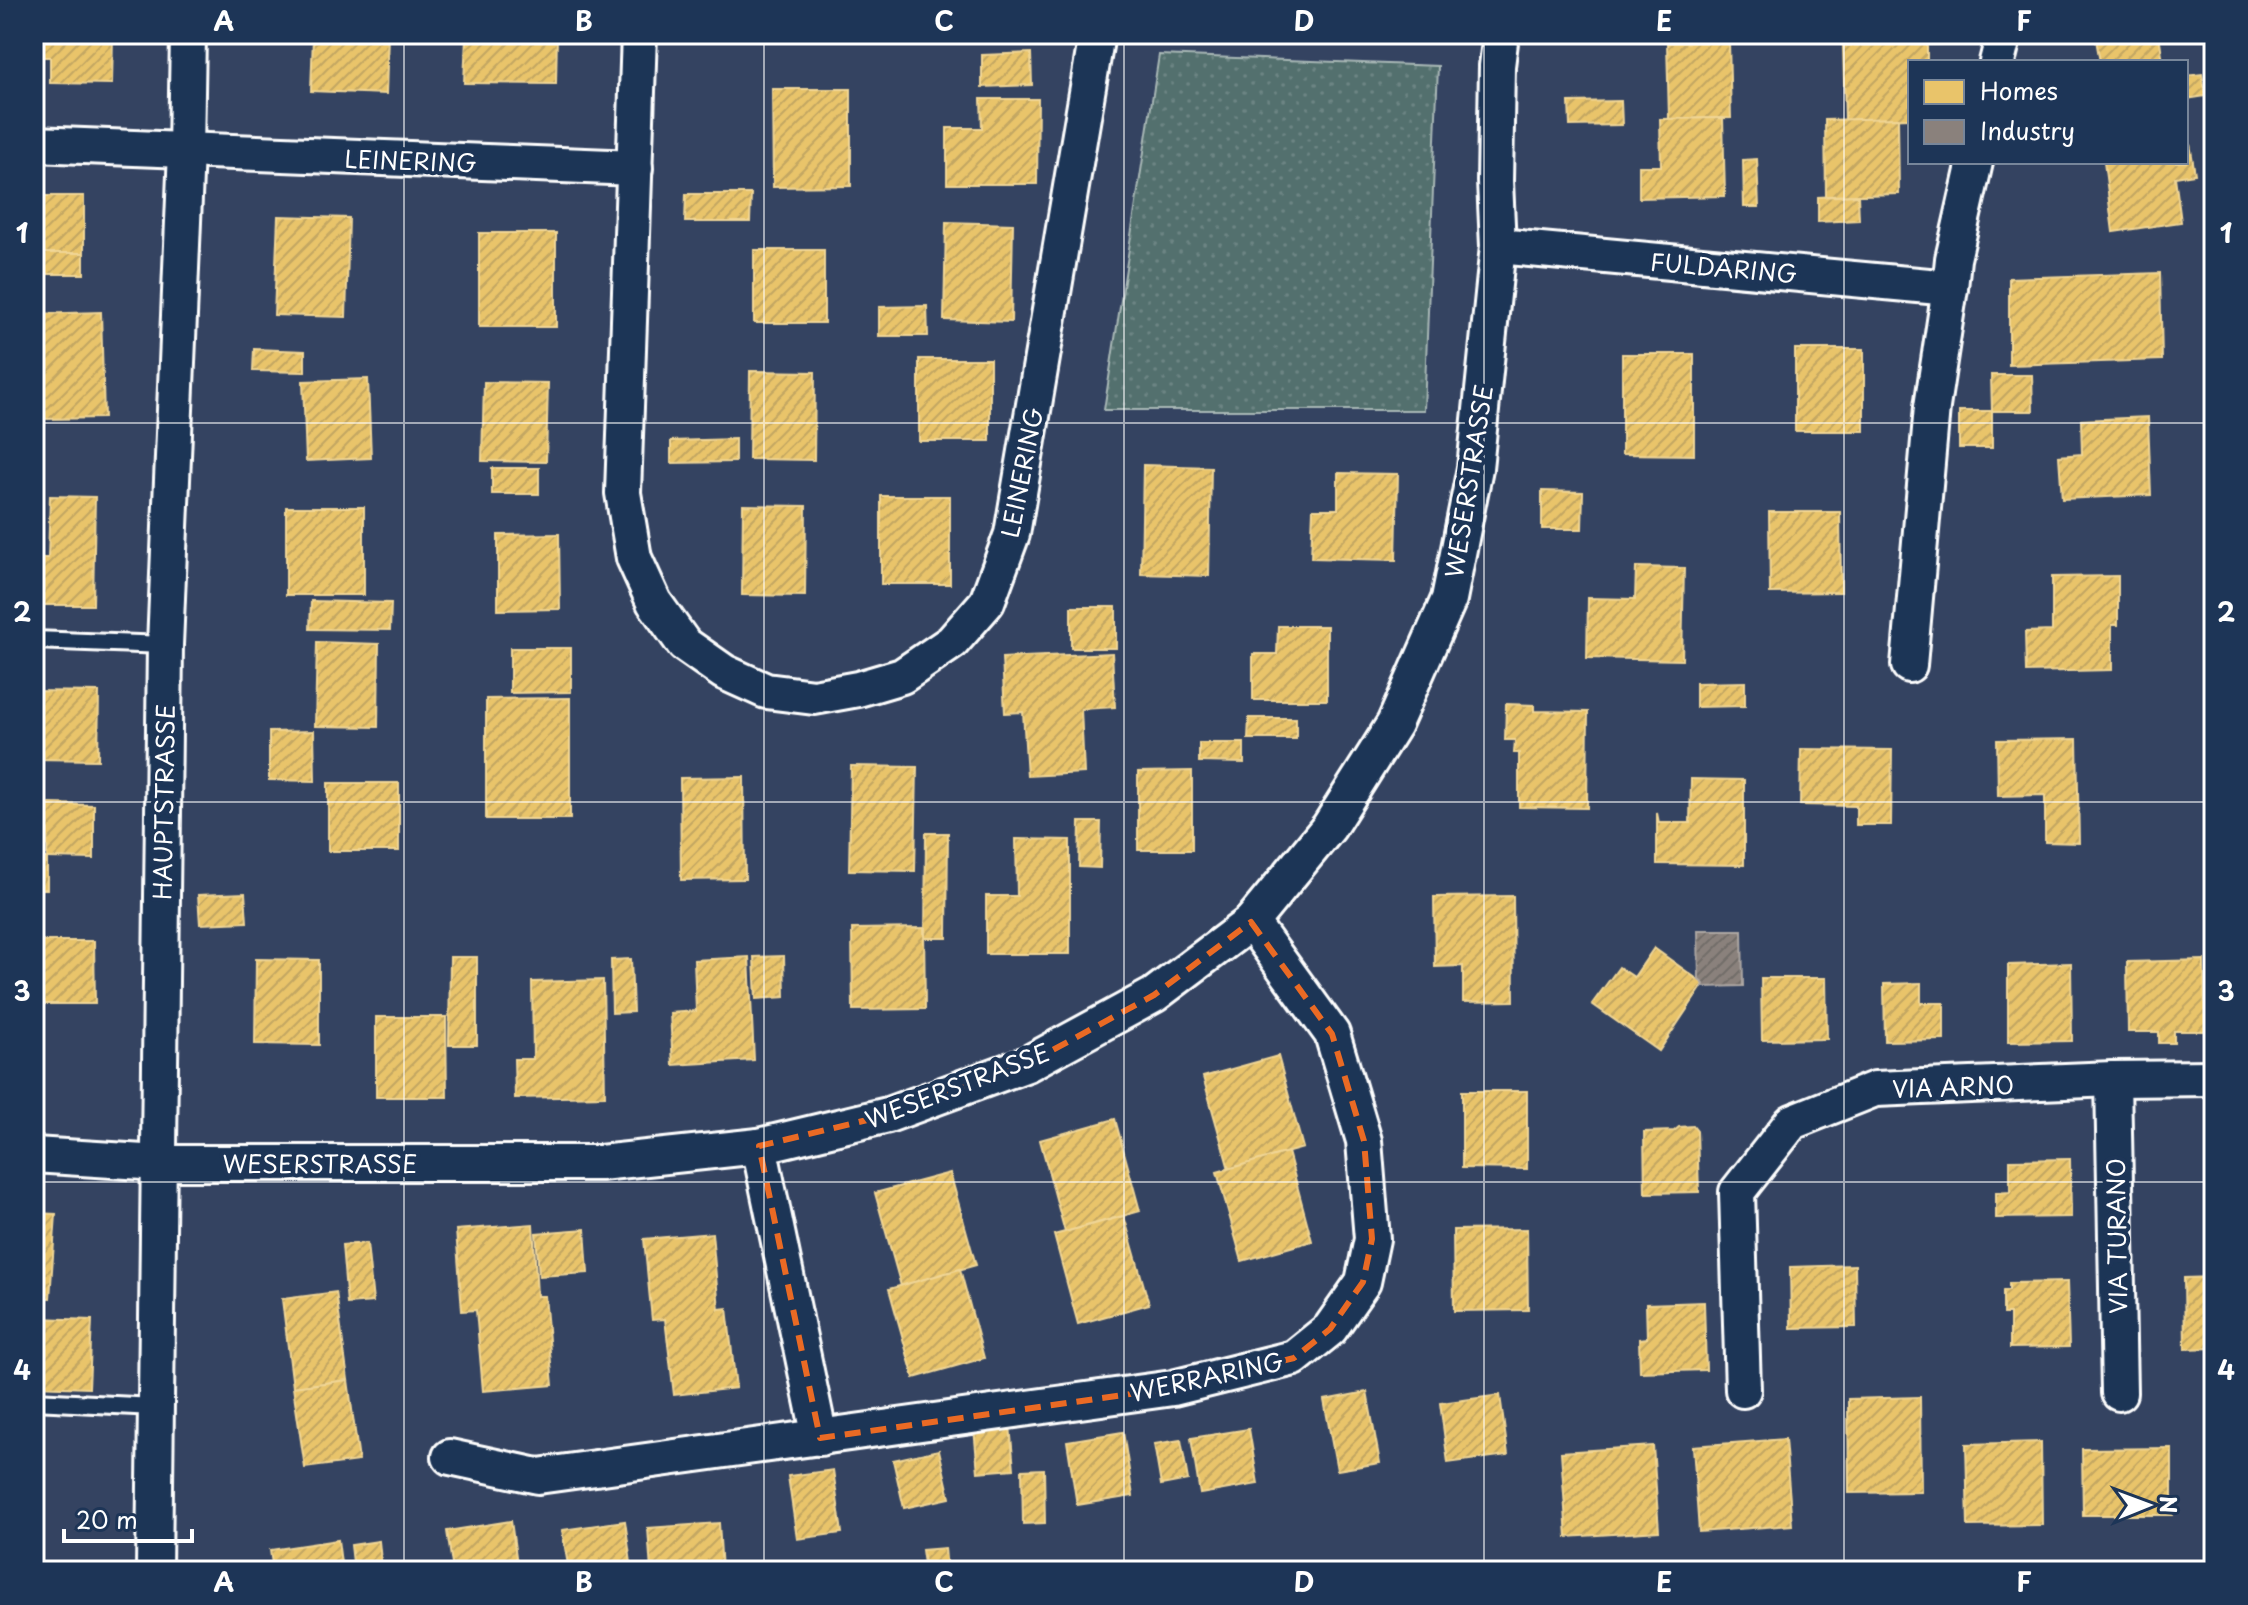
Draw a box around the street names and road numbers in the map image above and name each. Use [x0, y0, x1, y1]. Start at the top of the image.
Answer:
street label: LEINERING [344, 140, 478, 180]
street label: FULDARING [1649, 243, 1799, 291]
street label: WESERSTRASSE [1435, 382, 1501, 580]
street label: LEINERING [991, 403, 1051, 541]
street label: HAUPTSTRASSE [143, 704, 183, 900]
street label: WESERSTRASSE [859, 1033, 1055, 1137]
street label: VIA ARNO [1891, 1066, 2015, 1106]
street label: WESERSTRASSE [222, 1145, 418, 1181]
street label: VIA TURANO [2097, 1158, 2135, 1314]
street label: WERRARING [1127, 1342, 1287, 1410]

